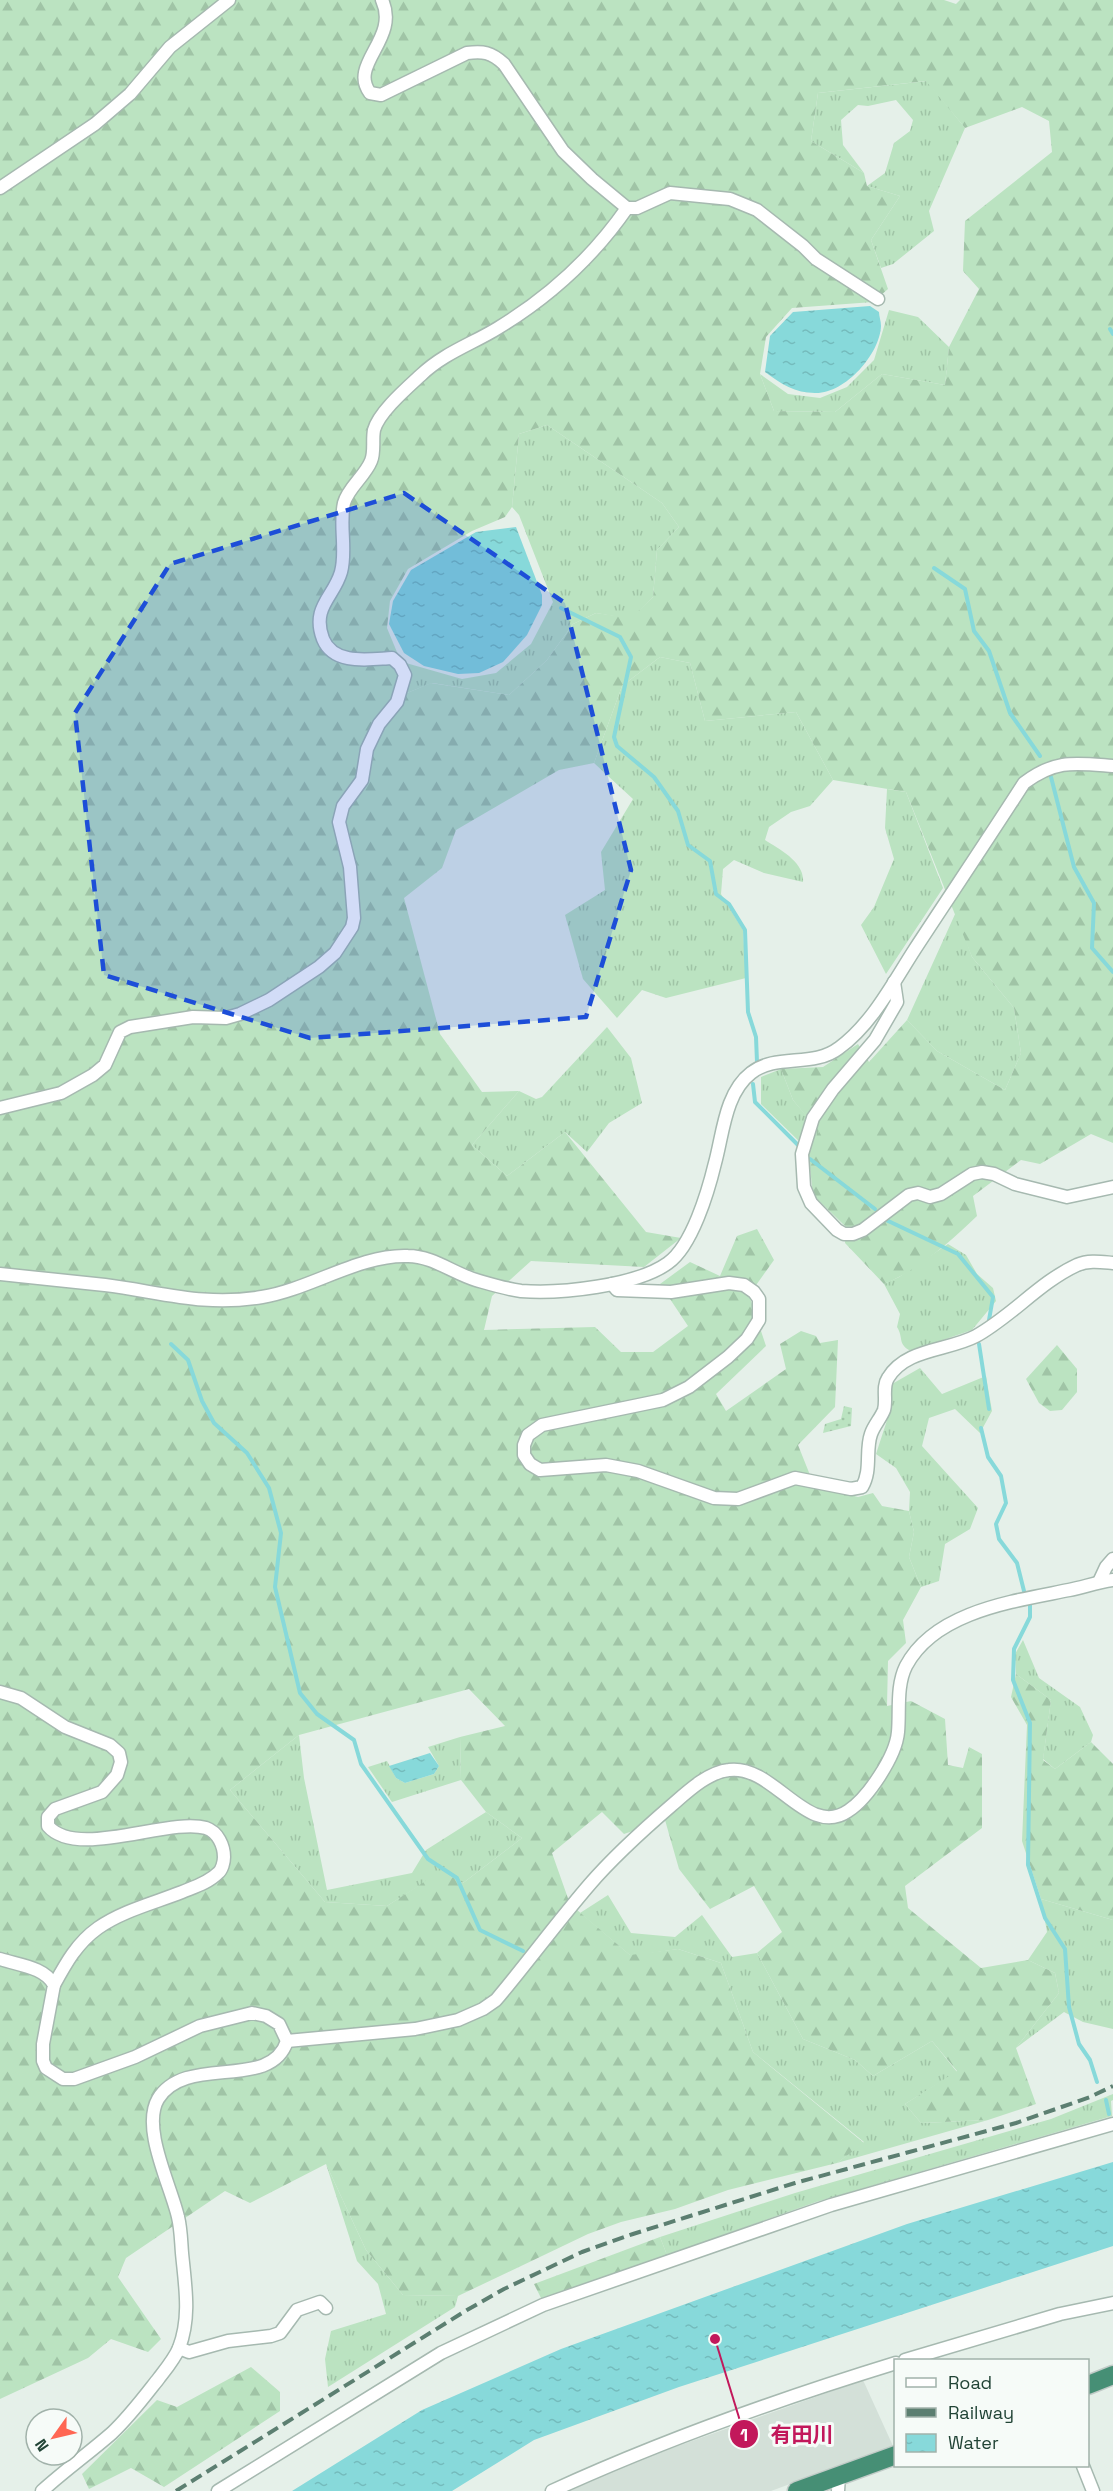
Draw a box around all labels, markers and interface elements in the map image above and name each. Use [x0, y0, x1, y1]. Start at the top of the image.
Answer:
legend [894, 2359, 1089, 2467]
text: Road [948, 2371, 992, 2394]
text: Railway [948, 2401, 1014, 2424]
north arrow [24, 2407, 84, 2467]
callout: 有田川 [729, 2415, 846, 2454]
text: 有田川 [771, 2421, 834, 2448]
text: 1 [740, 2423, 748, 2446]
text: Water [948, 2431, 999, 2454]
text: N [30, 2435, 54, 2455]

